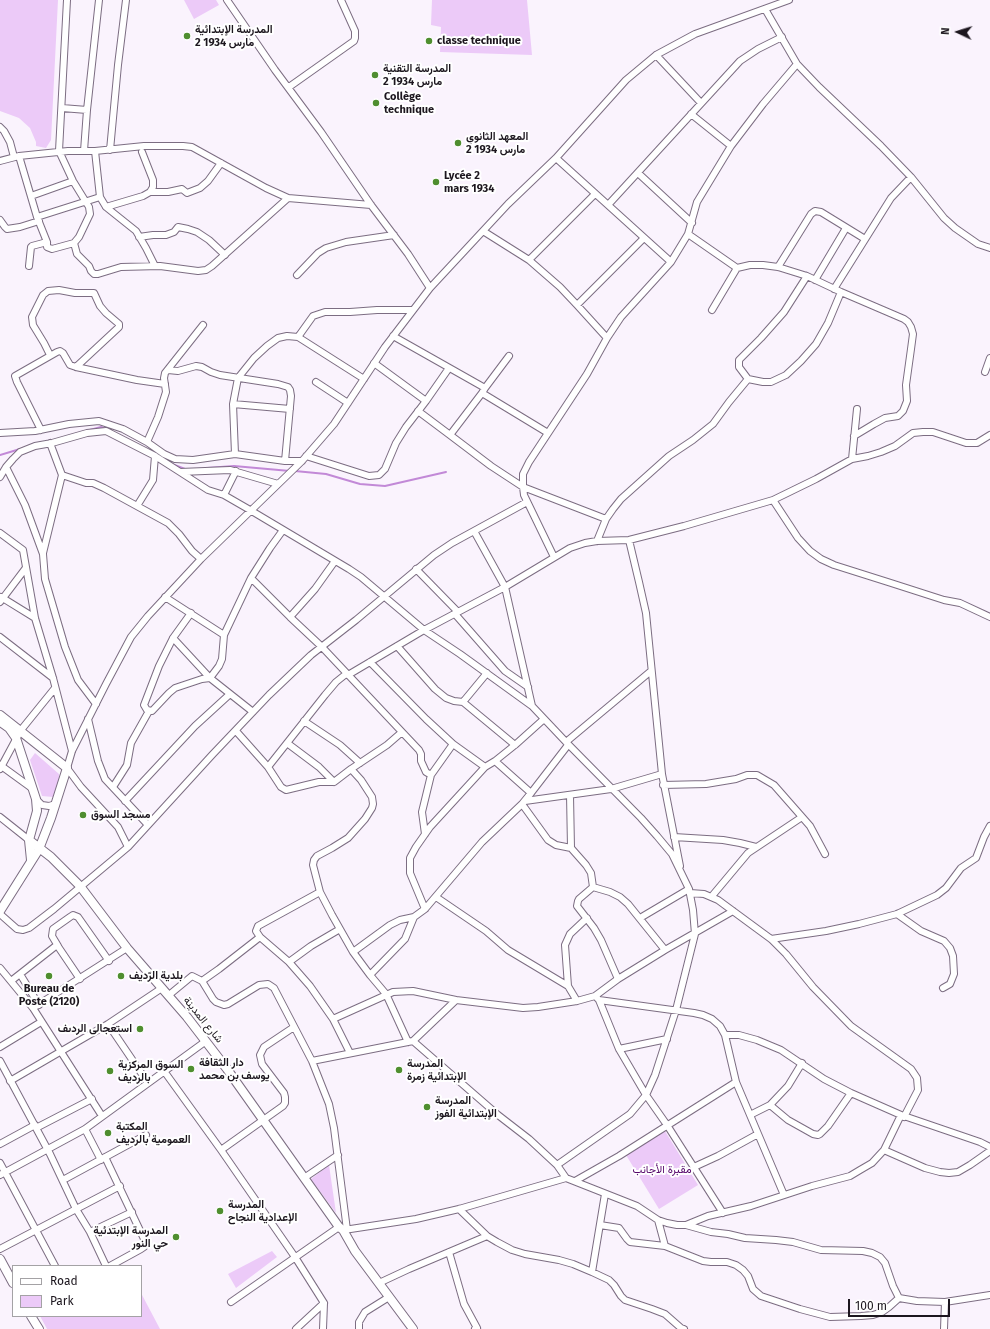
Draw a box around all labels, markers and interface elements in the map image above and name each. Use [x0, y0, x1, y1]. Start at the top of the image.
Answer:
north arrow [938, 12, 978, 52]
place label: المدرسة الإبتدائية 2 مارس 1934 [195, 23, 273, 49]
text: N [939, 27, 952, 35]
marker: المدرسة الإبتدائية 2 مارس 1934 [182, 31, 192, 41]
place label: classe technique [437, 34, 521, 48]
marker: classe technique [424, 36, 434, 46]
place label: المدرسة التقنية 2 مارس 1934 [383, 62, 451, 88]
marker: المدرسة التقنية 2 مارس 1934 [370, 70, 380, 80]
place label: Collège technique [384, 90, 434, 116]
marker: Collège technique [371, 98, 381, 108]
place label: المعهد الثانوي 2 مارس 1934 [466, 130, 528, 156]
marker: المعهد الثانوي 2 مارس 1934 [453, 138, 463, 148]
place label: Lycée 2 mars 1934 [444, 169, 494, 195]
marker: Lycée 2 mars 1934 [431, 177, 441, 187]
place label: مسجد السوق [91, 808, 151, 822]
marker: مسجد السوق [78, 810, 88, 820]
place label: بلدية الرّديف [129, 969, 183, 983]
marker: Bureau de Poste (2120) [44, 971, 54, 981]
marker: بلدية الرّديف [116, 971, 126, 981]
place label: Bureau de Poste (2120) [19, 982, 79, 1008]
street label: شارع المدينة [180, 994, 226, 1046]
place label: استعجالى الردىف [58, 1022, 132, 1036]
marker: استعجالى الردىف [135, 1024, 145, 1034]
place label: دار الثقافة يوسف بن محمد [199, 1056, 270, 1082]
place label: المدرسة الإبتدائية زمرة [407, 1057, 466, 1083]
place label: السوق المركزية بالرديف [118, 1058, 183, 1084]
marker: دار الثقافة يوسف بن محمد [186, 1064, 196, 1074]
marker: المدرسة الإبتدائية زمرة [394, 1065, 404, 1075]
marker: السوق المركزية بالرديف [105, 1066, 115, 1076]
place label: المدرسة الإبتدائية الفوز [435, 1094, 497, 1120]
marker: المدرسة الإبتدائية الفوز [422, 1102, 432, 1112]
place label: المكتبة العمومية بالرديف [116, 1120, 191, 1146]
marker: المكتبة العمومية بالرديف [103, 1128, 113, 1138]
park label: مقبرة الأجانب [633, 1163, 691, 1177]
place label: المدرسة الإعدادية النجاح [228, 1198, 297, 1224]
marker: المدرسة الإعدادية النجاح [215, 1206, 225, 1216]
place label: المدرسة الإبتدئية حي النور [93, 1224, 168, 1250]
marker: المدرسة الإبتدئية حي النور [171, 1232, 181, 1242]
legend [12, 1265, 142, 1317]
text: Road [50, 1274, 78, 1288]
scale bar [850, 1291, 952, 1317]
text: Park [50, 1294, 74, 1308]
text: 100 m [855, 1299, 887, 1313]

